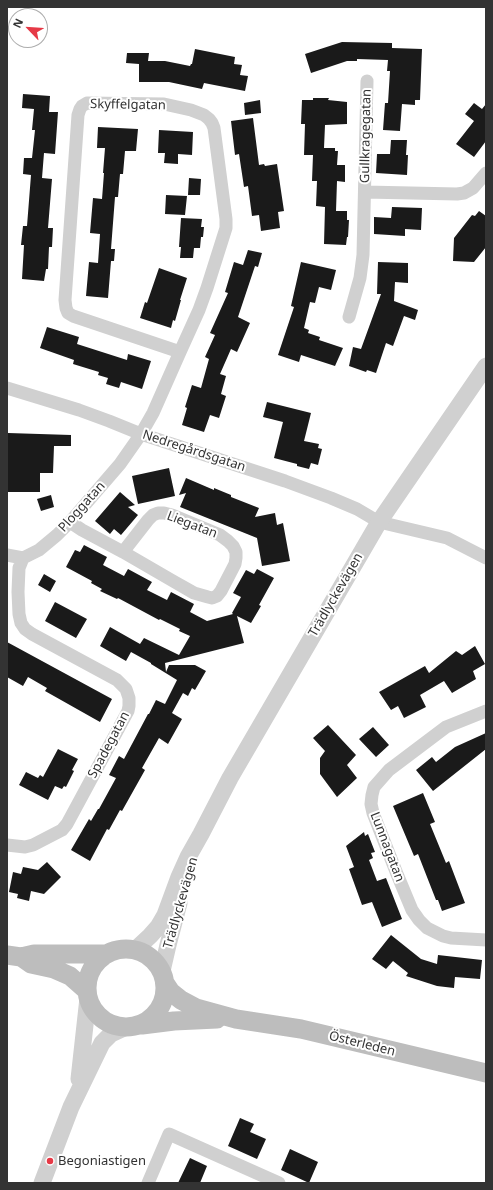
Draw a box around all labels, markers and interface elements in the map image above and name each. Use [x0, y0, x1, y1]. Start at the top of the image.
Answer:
north arrow [8, 8, 48, 48]
text: N [9, 16, 26, 30]
street label: Gullkragegatan [357, 89, 375, 183]
street label: Skyffelgatan [90, 97, 166, 113]
street label: Nedregårdsgatan [140, 427, 248, 475]
street label: Ploggatan [55, 479, 109, 535]
street label: Liegatan [165, 508, 219, 542]
street label: Trädlyckevägen [306, 550, 366, 640]
street label: Spadegatan [85, 709, 133, 781]
street label: Lunnagatan [367, 810, 407, 884]
street label: Trädlyckevägen [160, 855, 202, 951]
street label: Österleden [327, 1028, 397, 1060]
place label: Begoniastigen [58, 1153, 146, 1169]
marker: Begoniastigen [45, 1156, 55, 1166]

